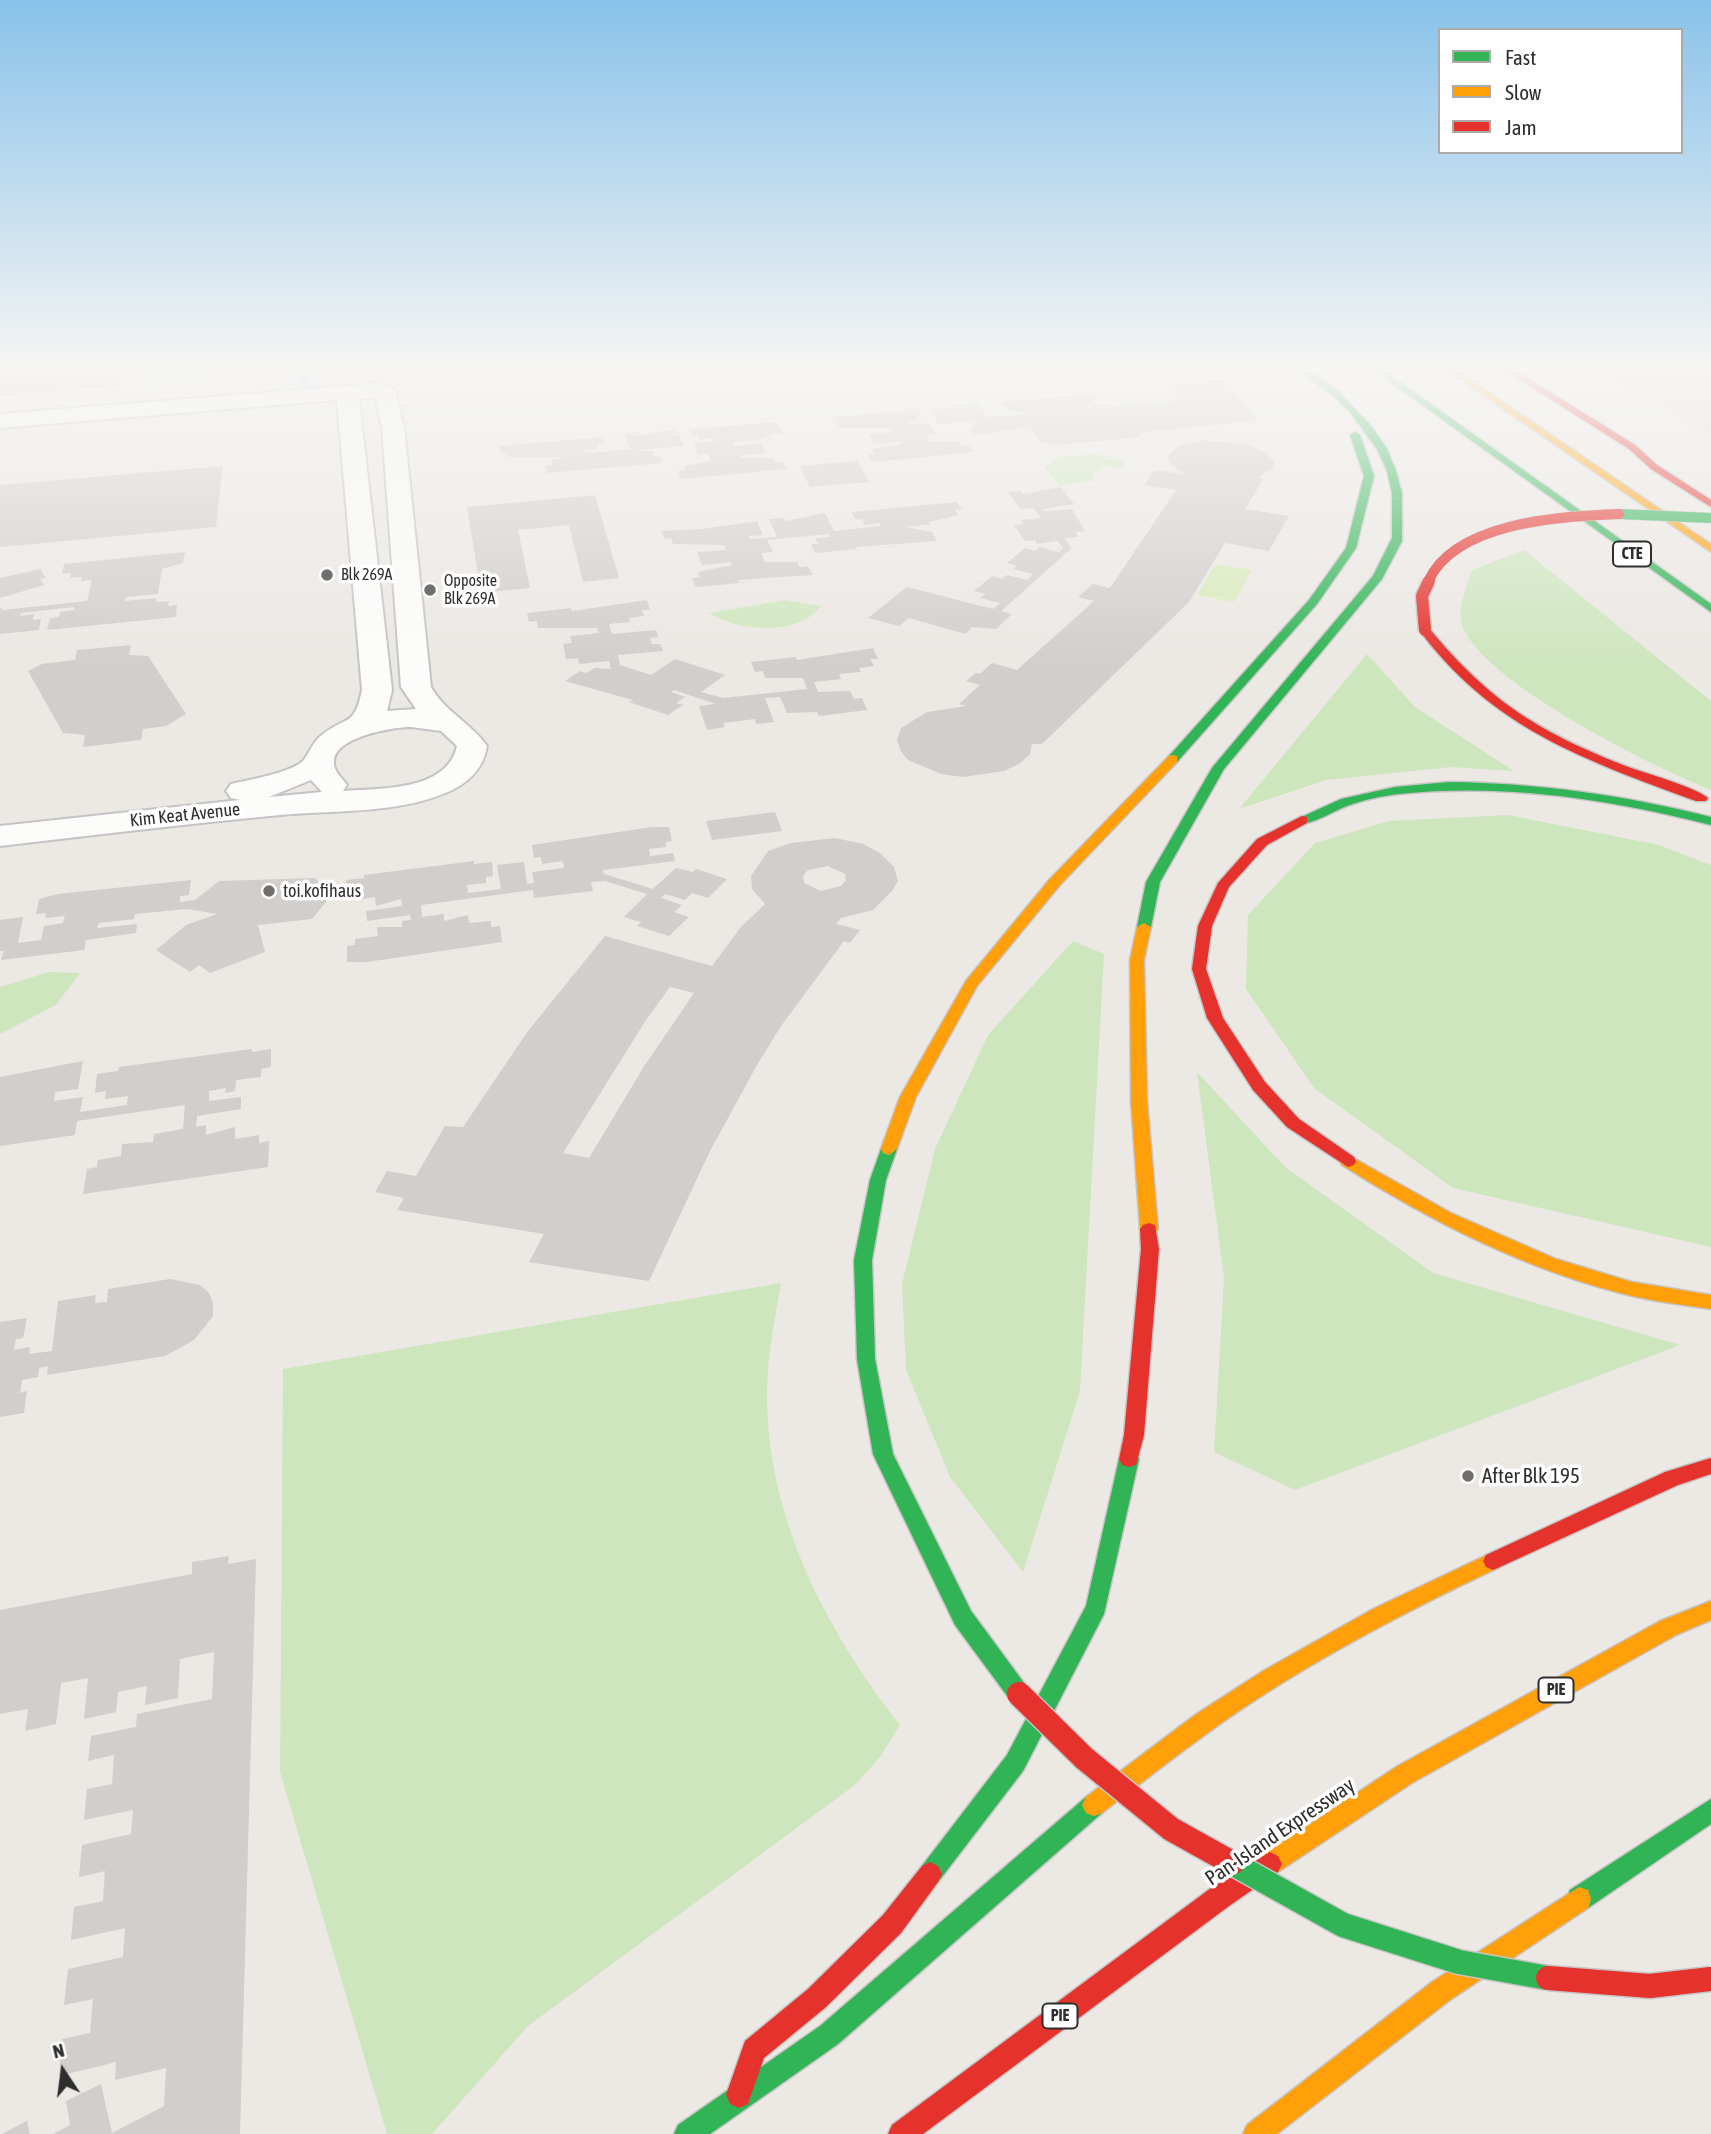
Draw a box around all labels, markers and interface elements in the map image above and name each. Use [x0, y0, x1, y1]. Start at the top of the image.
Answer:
legend [1438, 28, 1683, 154]
text: Fast [1505, 45, 1536, 69]
text: Slow [1505, 80, 1541, 104]
text: Jam [1505, 115, 1537, 139]
road number: CTE [1613, 541, 1651, 566]
place label: Blk 269A [341, 565, 392, 585]
marker: Blk 269A [319, 567, 335, 583]
place label: Opposite Blk 269A [444, 571, 497, 609]
marker: Opposite Blk 269A [422, 582, 438, 598]
street label: Kim Keat Avenue [129, 798, 241, 832]
place label: toi.kofihaus [283, 880, 361, 902]
marker: toi.kofihaus [261, 883, 277, 899]
place label: After Blk 195 [1482, 1463, 1580, 1489]
marker: After Blk 195 [1460, 1468, 1476, 1484]
road number: PIE [1538, 1678, 1574, 1702]
street label: Pan-Island Expressway [1200, 1773, 1360, 1891]
road number: PIE [1042, 2004, 1078, 2028]
north arrow [28, 2036, 98, 2106]
text: N [50, 2039, 66, 2063]

